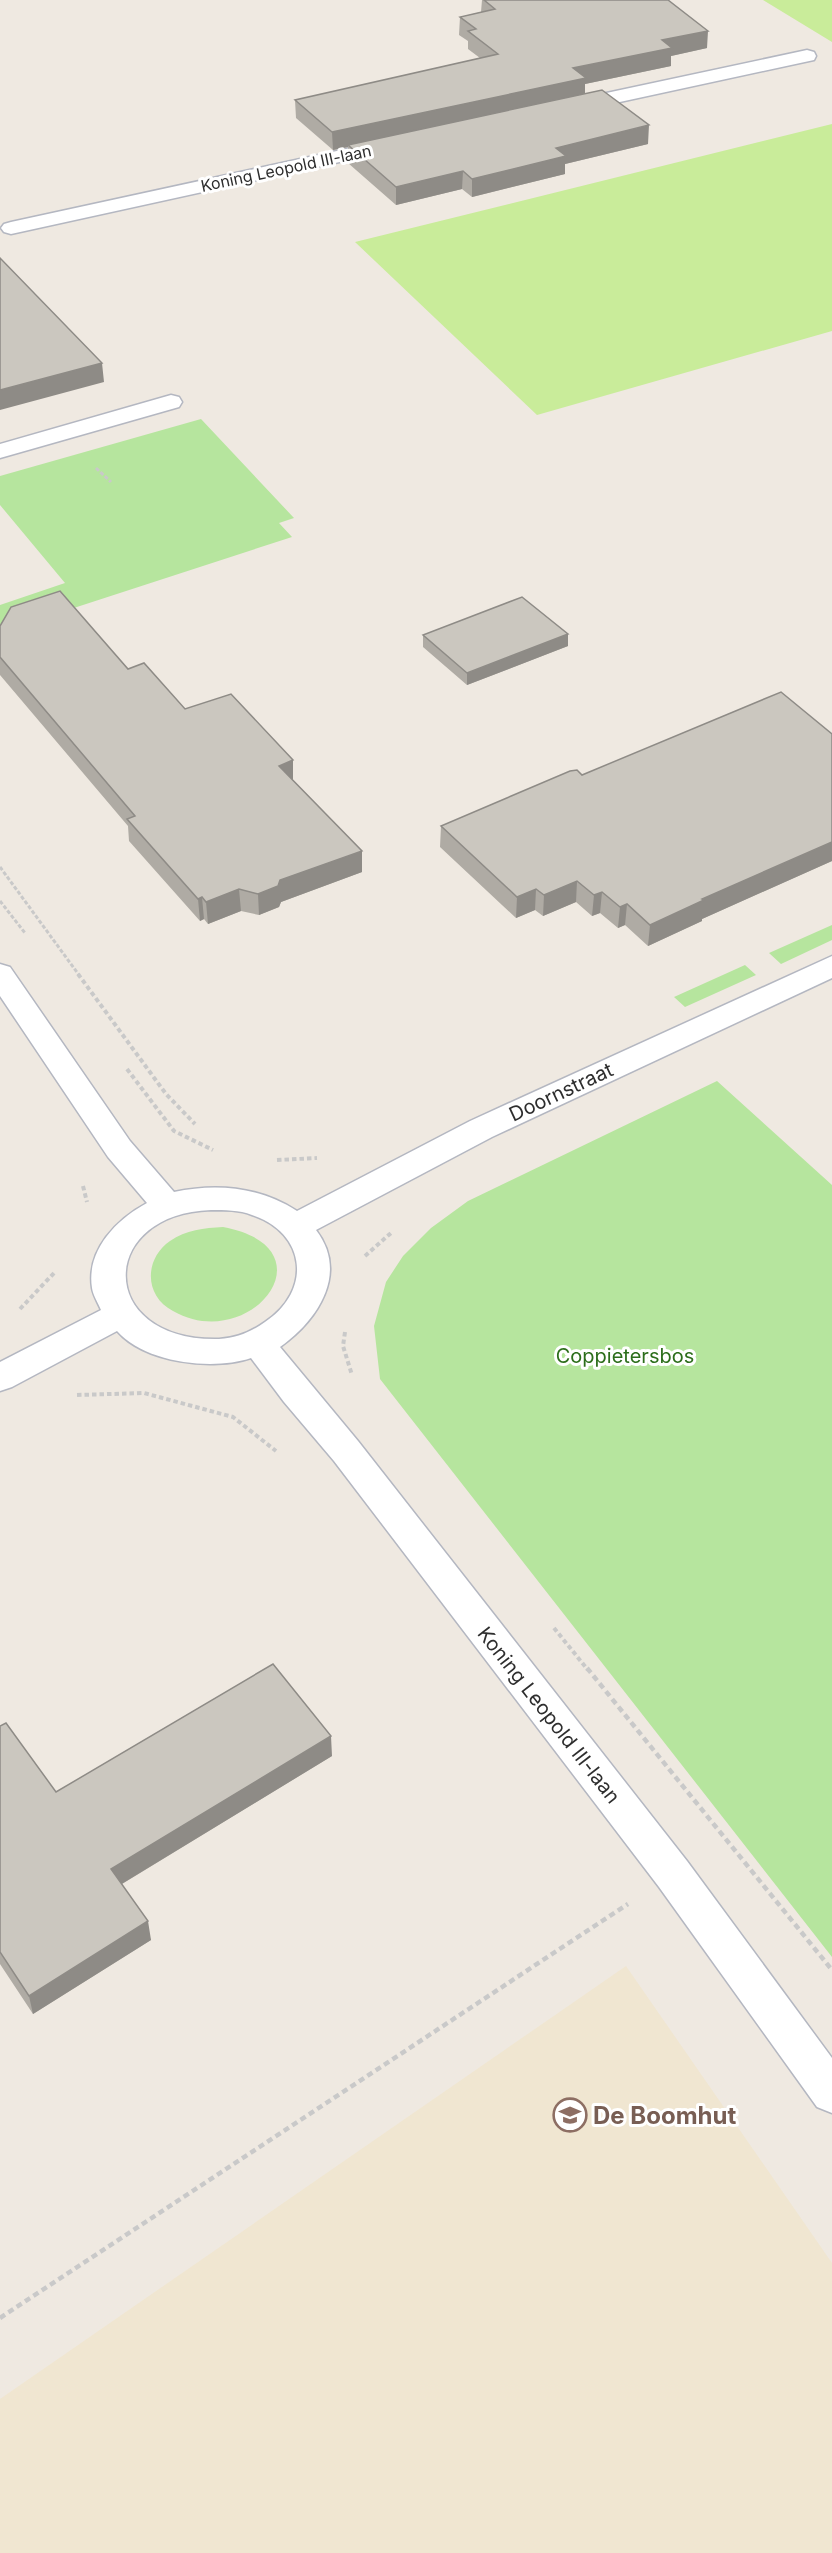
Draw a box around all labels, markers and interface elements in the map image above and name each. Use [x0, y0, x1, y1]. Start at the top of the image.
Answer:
street label: Koning Leopold III-laan [199, 140, 373, 196]
street label: Doornstraat [505, 1057, 617, 1126]
park label: Coppietersbos [556, 1344, 694, 1368]
street label: Koning Leopold III-laan [473, 1622, 625, 1808]
school or university icon: De Boomhut [552, 2097, 588, 2133]
place label: De Boomhut [593, 2101, 736, 2130]

